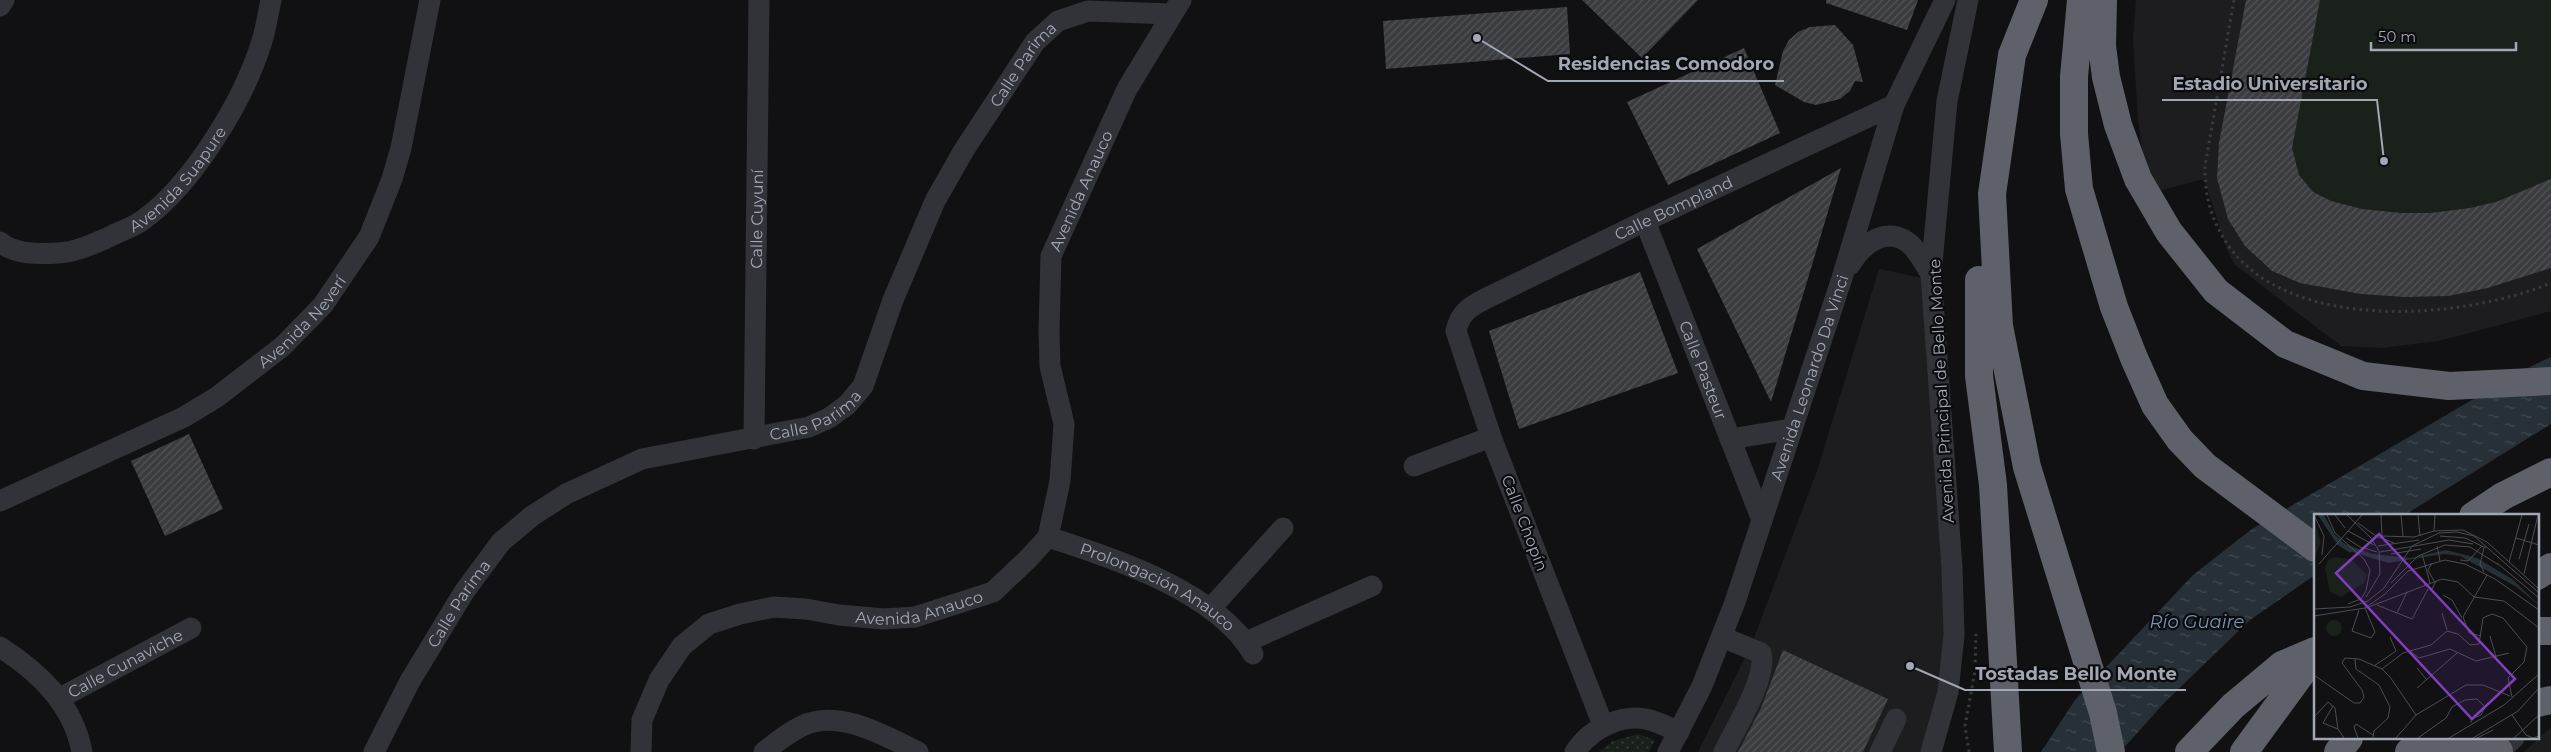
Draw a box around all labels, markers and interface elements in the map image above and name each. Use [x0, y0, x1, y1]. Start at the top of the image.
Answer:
street label: Calle Parima [986, 18, 1060, 111]
scale bar [2371, 20, 2516, 52]
text: 50 m [2378, 27, 2416, 46]
callout: Residencias Comodoro [1548, 48, 1784, 81]
text: Residencias Comodoro [1558, 53, 1774, 75]
callout: Estadio Universitario [2162, 67, 2377, 100]
text: Estadio Universitario [2172, 73, 2368, 95]
street label: Avenida Suapure [126, 123, 230, 236]
street label: Avenida Anauco [1046, 128, 1117, 254]
street label: Calle Cuyuní [747, 168, 767, 269]
street label: Calle Bompland [1611, 172, 1736, 244]
street label: Avenida Principal de Bello Monte [1925, 258, 1958, 524]
street label: Avenida Neverí [254, 272, 350, 372]
street label: Avenida Leonardo Da Vinci [1767, 272, 1852, 483]
street label: Calle Pasteur [1675, 318, 1731, 422]
street label: Calle Parima [768, 386, 865, 444]
street label: Calle Chopín [1498, 472, 1552, 574]
inset map [2314, 514, 2538, 740]
street label: Prolongación Anauco [1077, 539, 1239, 635]
street label: Calle Parima [424, 556, 495, 651]
street label: Avenida Anauco [855, 587, 985, 629]
water label: Río Guaire [2150, 611, 2245, 633]
street label: Calle Cunaviche [65, 625, 186, 702]
callout: Tostadas Bello Monte [1965, 657, 2186, 690]
text: Tostadas Bello Monte [1975, 663, 2177, 685]

